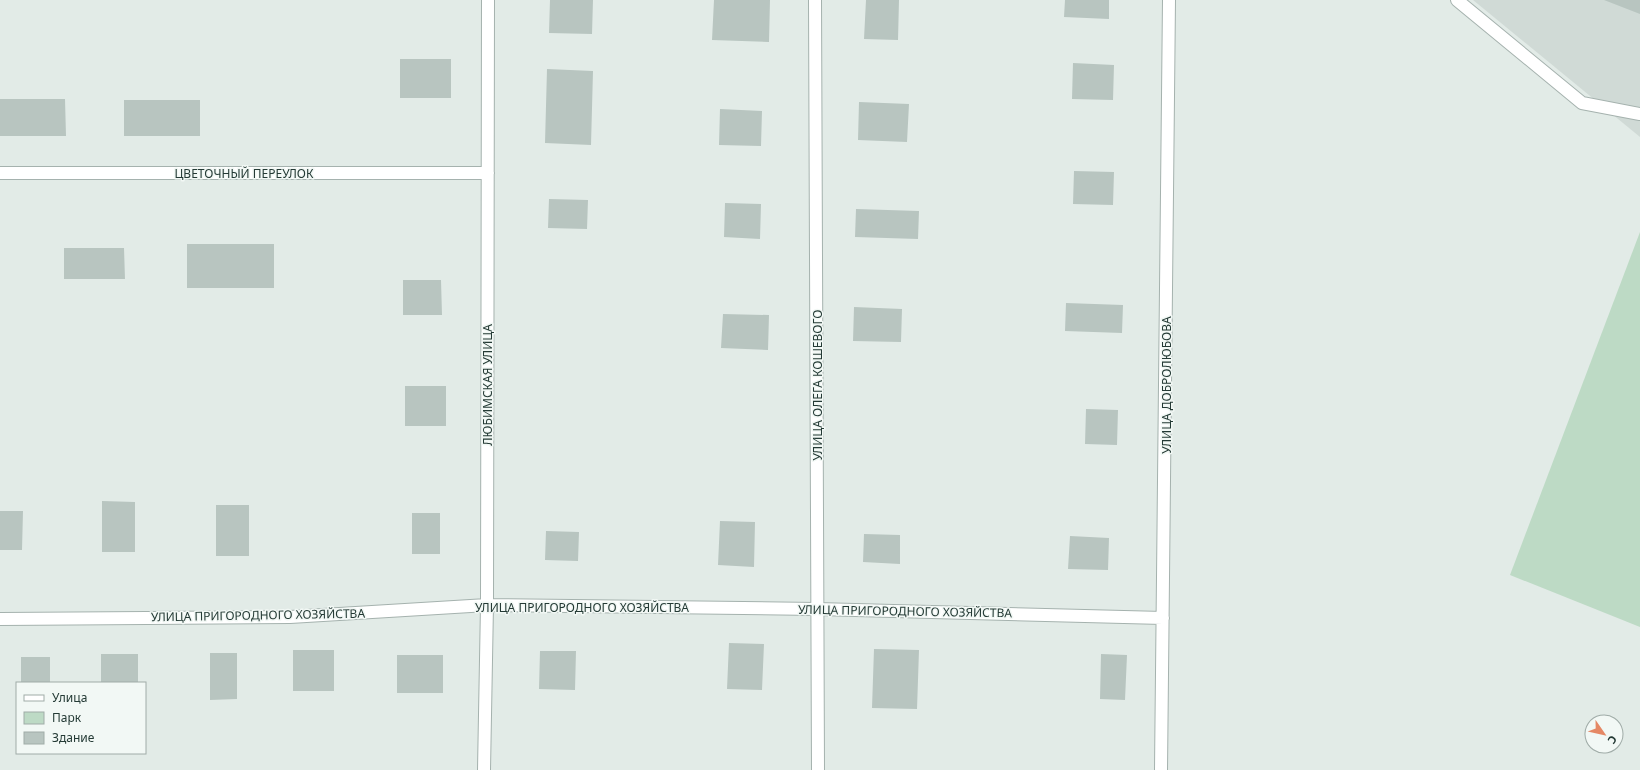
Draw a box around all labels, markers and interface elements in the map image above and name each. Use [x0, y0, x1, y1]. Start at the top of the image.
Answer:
street label: ЦВЕТОЧНЫЙ ПЕРЕУЛОК [174, 165, 314, 182]
street label: УЛИЦА ОЛЕГА КОШЕВОГО [809, 310, 826, 460]
street label: УЛИЦА ДОБРОЛЮБОВА [1158, 316, 1175, 454]
street label: ЛЮБИМСКАЯ УЛИЦА [479, 324, 496, 446]
street label: УЛИЦА ПРИГОРОДНОГО ХОЗЯЙСТВА [475, 599, 689, 616]
street label: УЛИЦА ПРИГОРОДНОГО ХОЗЯЙСТВА [798, 601, 1012, 621]
street label: УЛИЦА ПРИГОРОДНОГО ХОЗЯЙСТВА [151, 605, 365, 625]
legend [16, 682, 146, 754]
text: Улица [52, 689, 87, 706]
text: Парк [52, 709, 82, 726]
north arrow [1584, 714, 1624, 754]
text: Здание [52, 729, 95, 746]
text: С [1604, 733, 1621, 747]

